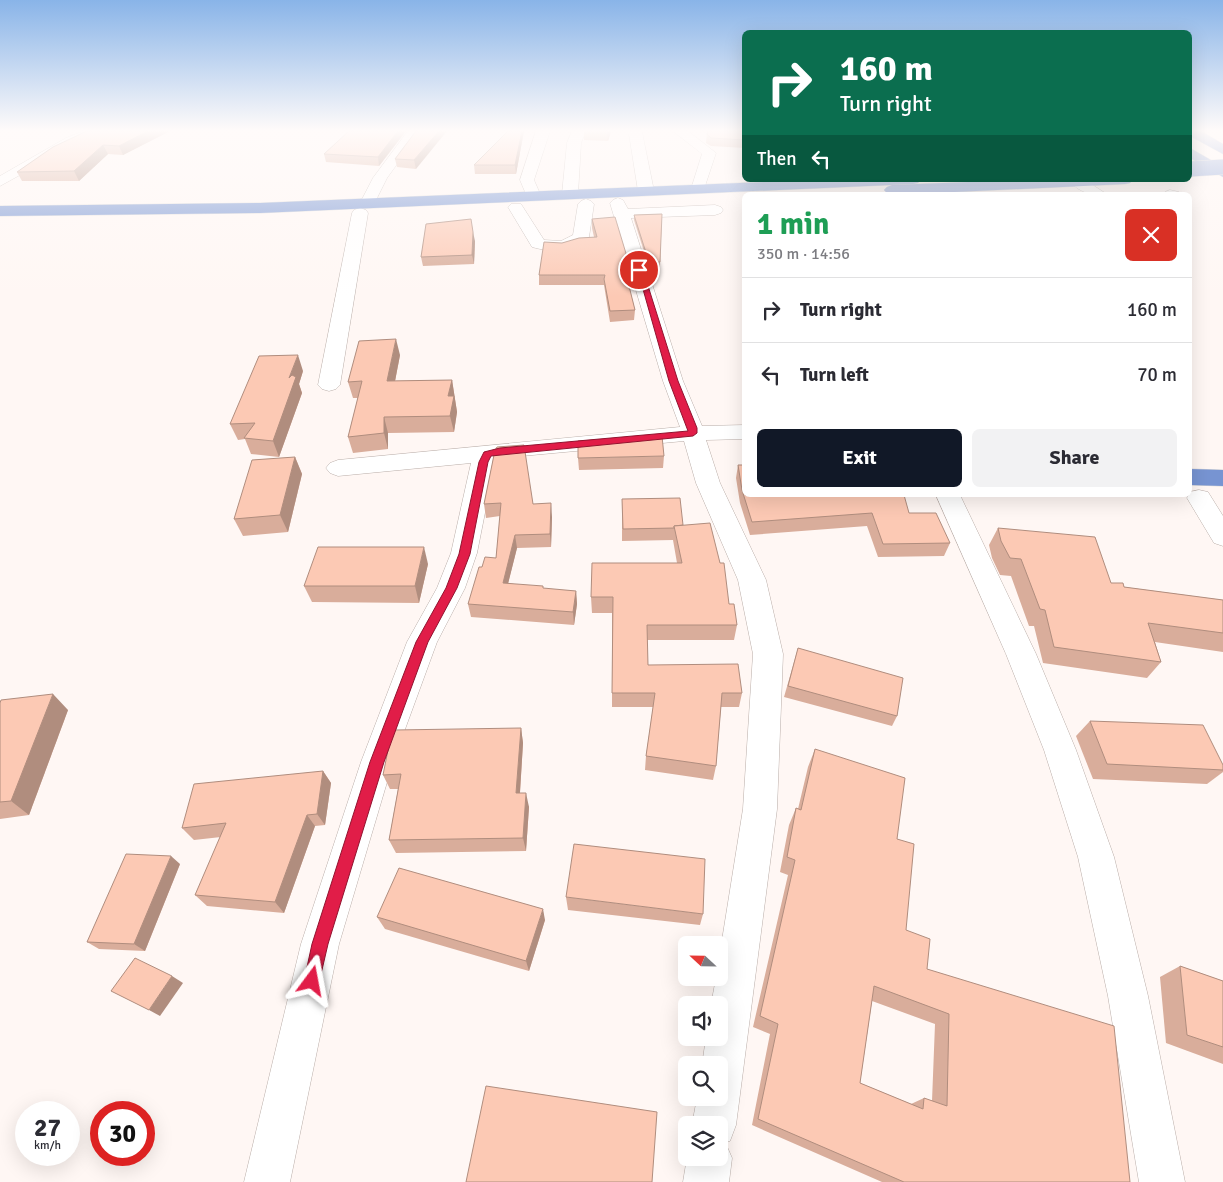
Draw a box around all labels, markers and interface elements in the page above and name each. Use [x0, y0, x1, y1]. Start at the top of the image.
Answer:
text: 160 m [840, 47, 933, 90]
icon: right [757, 50, 822, 115]
text: Turn right [840, 90, 932, 117]
icon: left [807, 145, 835, 173]
text: Then [757, 147, 797, 171]
text: 1 min [757, 206, 829, 243]
button: close [1125, 209, 1177, 261]
text: 350 m · 14:56 [757, 244, 850, 264]
pin [618, 249, 660, 291]
icon: arrive [625, 256, 653, 284]
icon: right [757, 296, 785, 324]
text: Turn right [800, 298, 882, 322]
text: 160 m [1127, 298, 1177, 322]
icon: left [757, 361, 785, 389]
text: Turn left [800, 363, 869, 387]
text: 70 m [1137, 363, 1177, 387]
button: Exit [757, 429, 962, 487]
button: Share [972, 429, 1177, 487]
north arrow [678, 936, 728, 986]
map controls [678, 936, 728, 1166]
position arrow [285, 954, 337, 1006]
button: sound [678, 996, 728, 1046]
button: search [678, 1056, 728, 1106]
speed limit sign: 30 [90, 1101, 155, 1166]
text: 27 [34, 1112, 61, 1143]
button: layers [678, 1116, 728, 1166]
text: km/h [34, 1138, 61, 1153]

